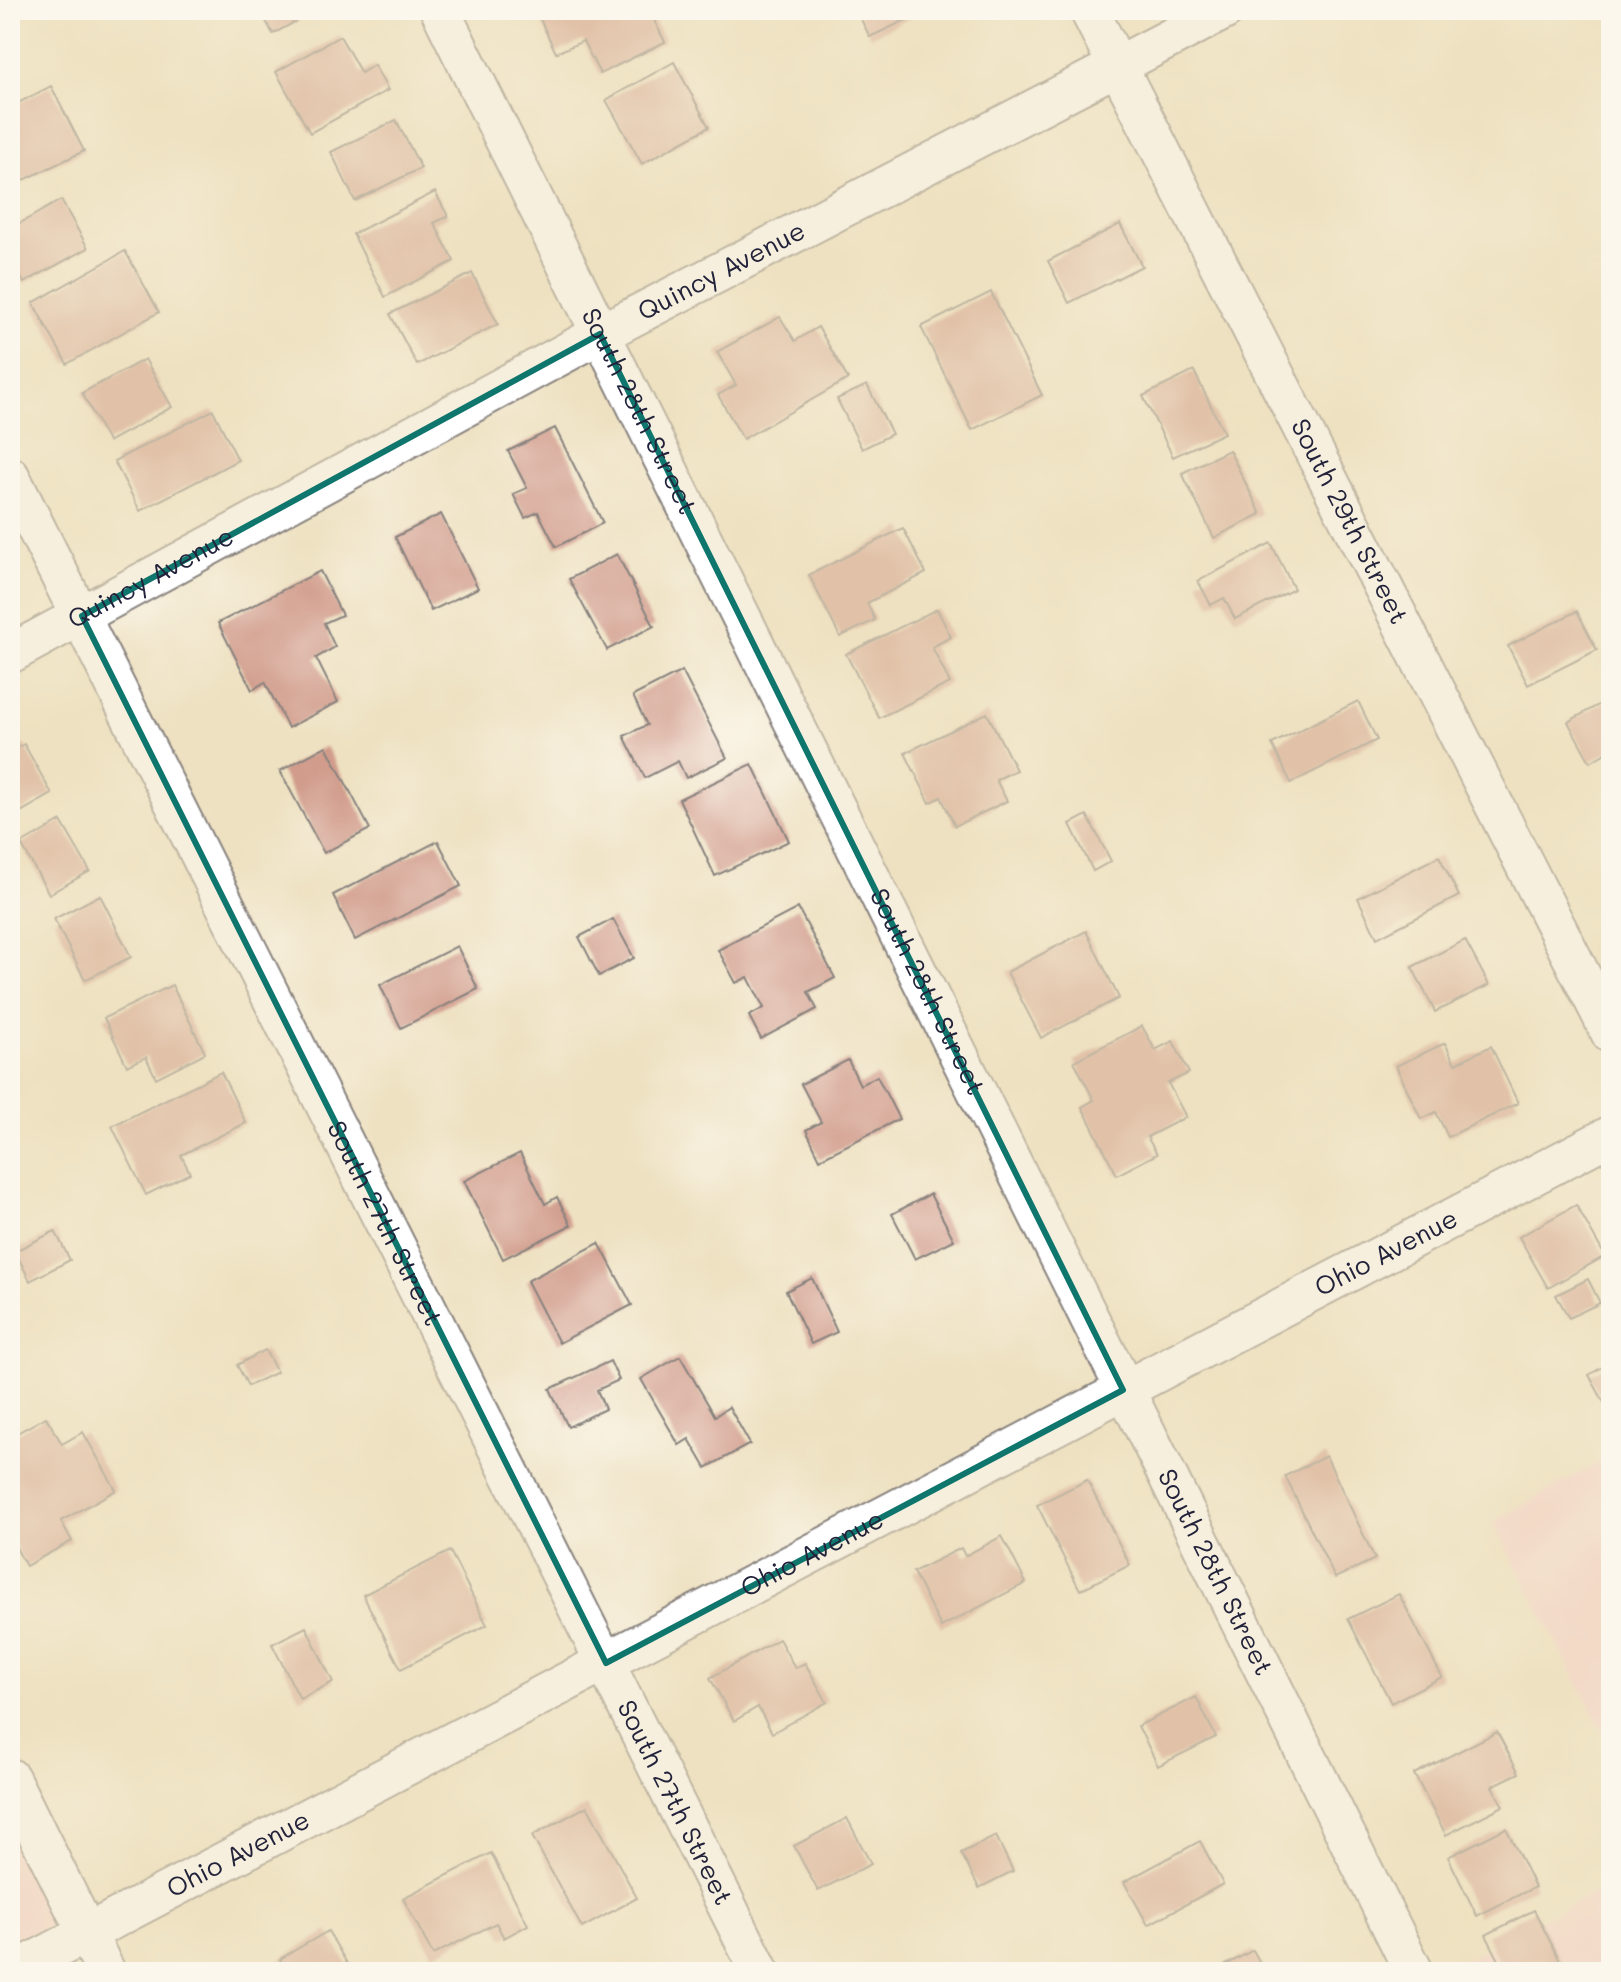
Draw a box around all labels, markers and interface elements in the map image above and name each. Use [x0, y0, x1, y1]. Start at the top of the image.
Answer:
street label: Quincy Avenue [631, 213, 811, 328]
street label: South 28th Street [575, 302, 706, 520]
street label: South 29th Street [1284, 413, 1417, 629]
street label: Quincy Avenue [61, 518, 239, 636]
street label: South 28th Street [863, 882, 994, 1100]
street label: South 27th Street [320, 1115, 451, 1331]
street label: Ohio Avenue [1308, 1200, 1463, 1303]
street label: South 28th Street [1151, 1463, 1282, 1681]
street label: Ohio Avenue [734, 1501, 889, 1604]
street label: South 27th Street [610, 1694, 742, 1910]
street label: Ohio Avenue [160, 1802, 315, 1905]

